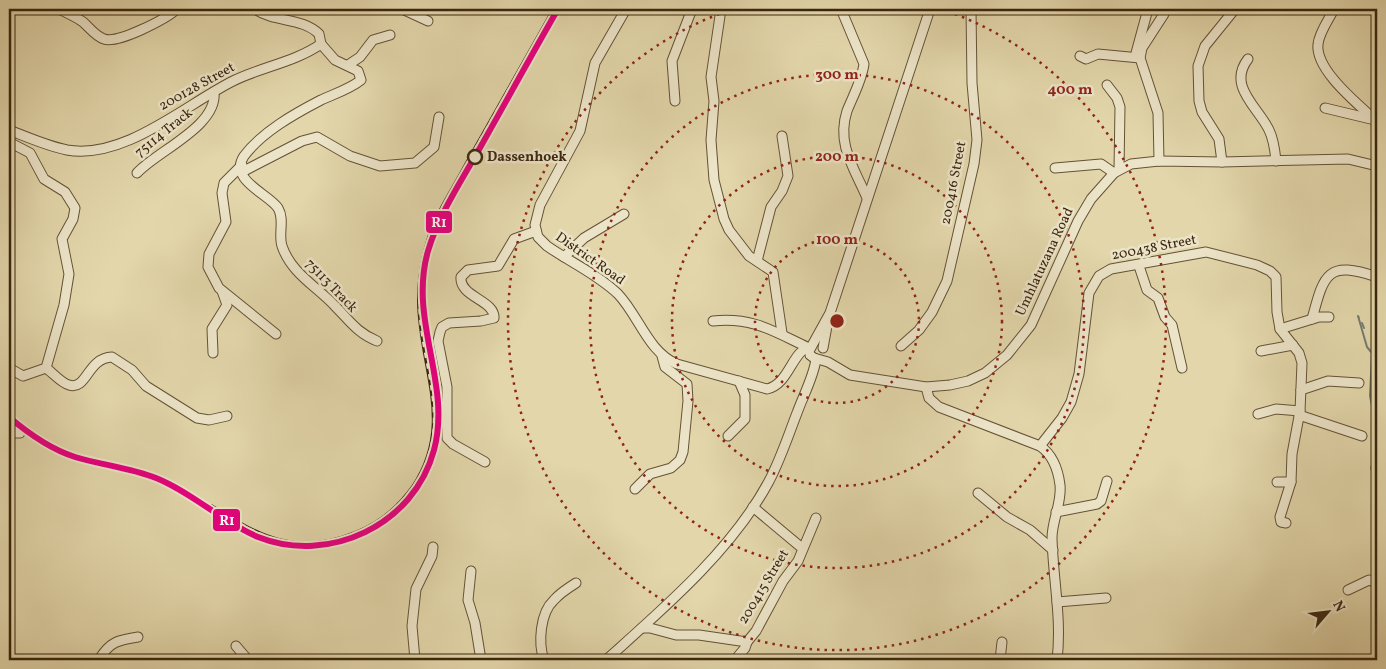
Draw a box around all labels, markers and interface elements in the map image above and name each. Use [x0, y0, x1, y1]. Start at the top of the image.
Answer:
street label: 200128 Street [156, 58, 238, 116]
text: 300 m [815, 65, 859, 86]
text: 400 m [1048, 80, 1093, 101]
street label: 75114 Track [131, 104, 197, 162]
street label: 200416 Street [937, 140, 971, 226]
text: 200 m [815, 147, 859, 168]
place label: Dassenhoek [487, 148, 567, 167]
marker: Dassenhoek [467, 149, 483, 165]
street label: Umhlatuzana Road [1012, 205, 1079, 319]
line badge: R1 [425, 210, 453, 234]
text: R1 [431, 214, 447, 233]
street label: District Road [551, 228, 629, 290]
text: 100 m [816, 230, 859, 251]
street label: 200438 Street [1110, 230, 1198, 266]
street label: 75113 Track [301, 255, 362, 317]
centre of rings [828, 312, 846, 330]
line badge: R1 [212, 508, 241, 532]
text: R1 [219, 512, 235, 531]
street label: 200415 Street [734, 546, 794, 628]
north arrow [1304, 586, 1354, 636]
text: N [1327, 598, 1349, 616]

